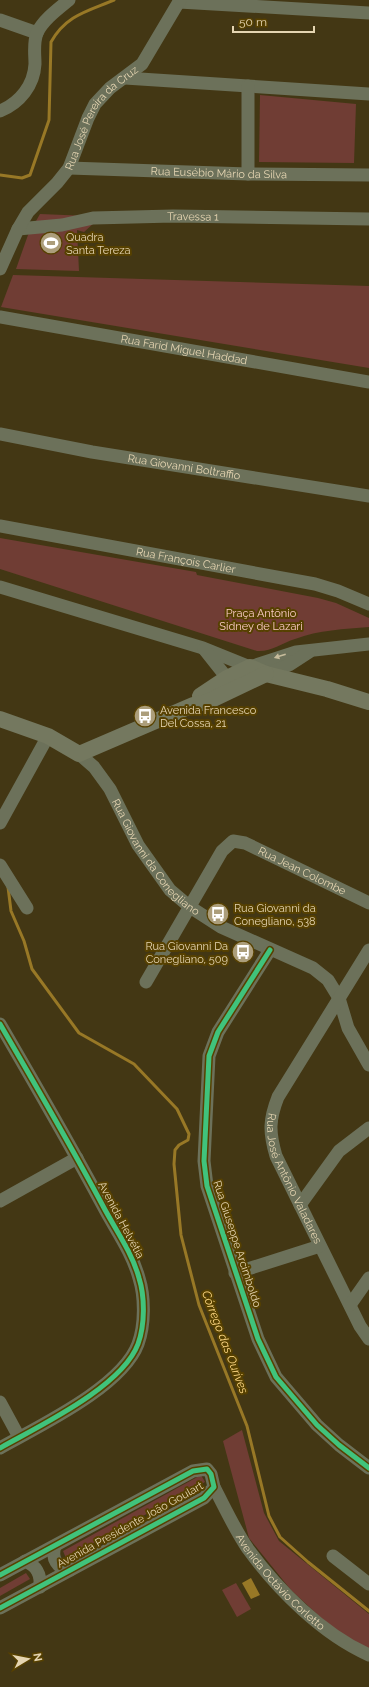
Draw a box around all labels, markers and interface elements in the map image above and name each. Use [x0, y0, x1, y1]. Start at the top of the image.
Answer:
scale bar [233, 8, 314, 34]
text: 50 m [239, 15, 267, 29]
street label: Rua José Pereira da Cruz [62, 63, 141, 172]
street label: Rua Eusébio Mário da Silva [150, 164, 287, 181]
street label: Travessa 1 [167, 209, 219, 223]
sports icon: Quadra Santa Tereza [38, 230, 64, 256]
place label: Quadra Santa Tereza [66, 231, 131, 257]
street label: Rua Farid Miguel Haddad [120, 332, 249, 367]
street label: Rua Giovanni Boltraffio [127, 451, 242, 482]
street label: Rua François Carlier [135, 545, 237, 576]
park label: Praça Antônio Sidney de Lazari [219, 607, 303, 633]
one-way arrow [274, 654, 286, 660]
bus stop icon: Avenida Francesco Del Cossa, 21 [132, 703, 158, 729]
place label: Avenida Francesco Del Cossa, 21 [160, 704, 257, 730]
street label: Rua Giovanni da Conegliano [109, 796, 203, 918]
street label: Rua Jean Colombe [256, 844, 349, 898]
bus stop icon: Rua Giovanni da Conegliano, 538 [205, 901, 231, 927]
place label: Rua Giovanni da Conegliano, 538 [234, 902, 316, 928]
bus stop icon: Rua Giovanni Da Conegliano, 509 [230, 939, 256, 965]
place label: Rua Giovanni Da Conegliano, 509 [145, 940, 228, 966]
street label: Rua José Antônio Valadares [264, 1112, 325, 1246]
street label: Avenida Helvétia [95, 1179, 147, 1261]
street label: Rua Giuseppe Arcimboldo [210, 1179, 264, 1310]
water label: Córrego das Ourives [199, 1289, 251, 1396]
street label: Avenida Presidente João Goulart [55, 1479, 206, 1571]
street label: Avenida Octávio Corletto [233, 1531, 328, 1633]
north arrow [8, 1639, 48, 1679]
text: N [30, 1652, 44, 1663]

